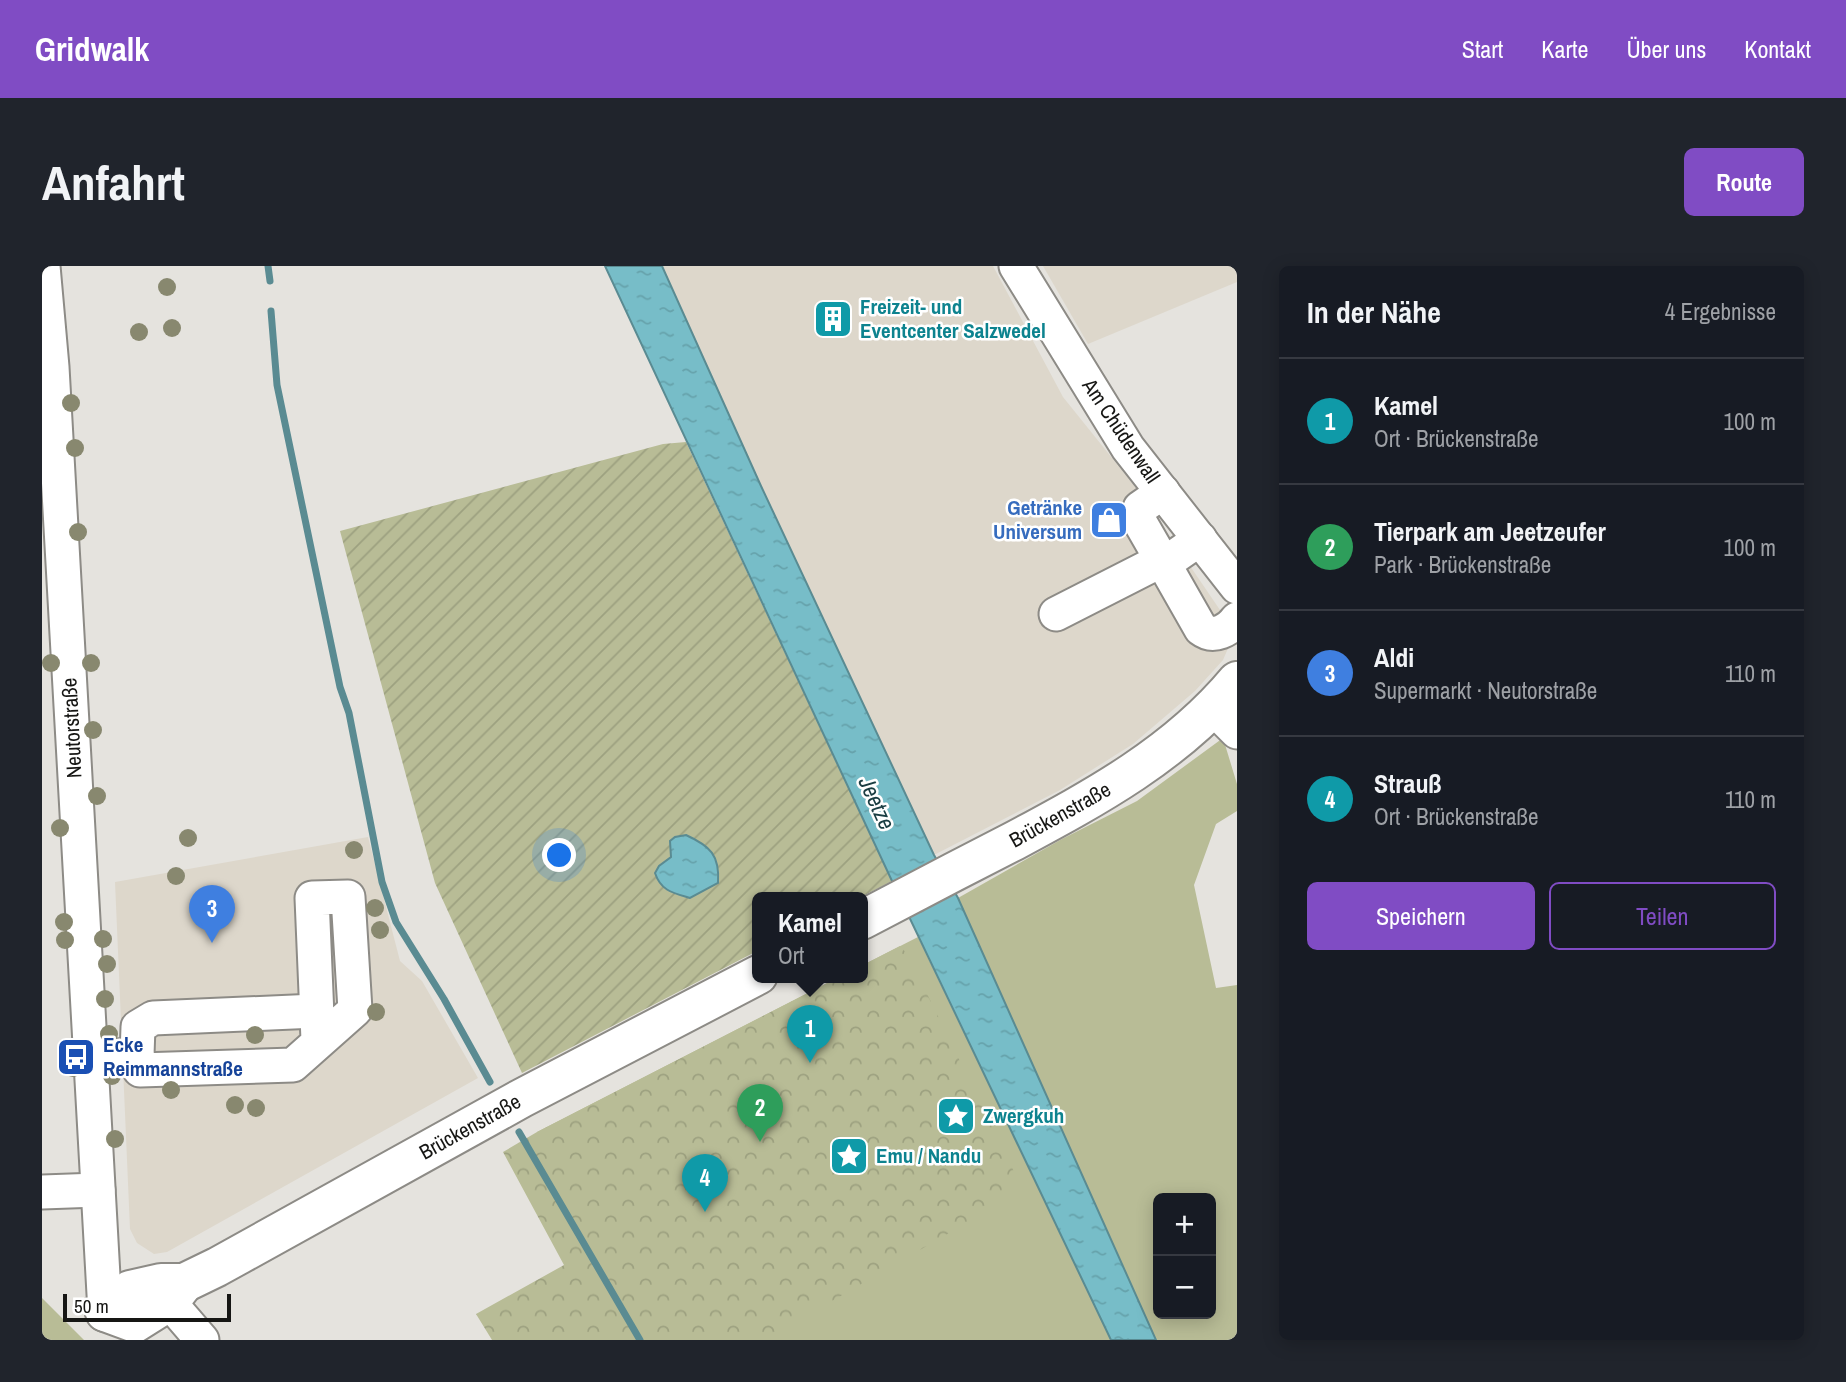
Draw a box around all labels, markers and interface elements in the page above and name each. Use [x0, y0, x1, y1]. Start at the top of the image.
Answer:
text: Gridwalk [35, 27, 149, 71]
text: Start [1462, 33, 1503, 65]
text: Karte [1541, 33, 1588, 65]
text: Über uns [1626, 33, 1706, 65]
text: Kontakt [1744, 33, 1811, 65]
button: Route [1684, 148, 1804, 216]
text: Anfahrt [42, 149, 185, 215]
place label: Freizeit- und Eventcenter Salzwedel [860, 292, 1046, 345]
text: In der Nähe [1307, 292, 1441, 332]
text: 4 Ergebnisse [1665, 296, 1776, 327]
building icon: Freizeit- und Eventcenter Salzwedel [812, 298, 854, 340]
street label: Am Chüdenwall [1075, 372, 1167, 489]
text: Kamel [1374, 388, 1438, 423]
text: 1 [1325, 406, 1335, 437]
text: 100 m [1724, 406, 1776, 437]
text: Ort · Brückenstraße [1374, 423, 1539, 454]
place label: Getränke Universum [993, 493, 1082, 546]
shop icon: Getränke Universum [1088, 499, 1130, 541]
text: Tierpark am Jeetzeufer [1374, 514, 1606, 549]
text: 2 [1325, 532, 1335, 563]
text: 100 m [1724, 532, 1776, 563]
text: Park · Brückenstraße [1374, 549, 1551, 580]
text: Aldi [1374, 640, 1414, 675]
text: 3 [1325, 658, 1335, 689]
text: 110 m [1725, 658, 1776, 689]
text: Supermarkt · Neutorstraße [1374, 675, 1597, 706]
street label: Neutorstraße [54, 677, 89, 779]
text: Strauß [1374, 766, 1442, 801]
water label: Jeetze [851, 770, 903, 835]
street label: Brückenstraße [1004, 775, 1116, 854]
text: 4 [1325, 784, 1335, 815]
text: 110 m [1725, 784, 1776, 815]
text: Ort · Brückenstraße [1374, 801, 1539, 832]
your location [542, 838, 576, 872]
button: Speichern [1307, 882, 1535, 950]
button: Teilen [1549, 882, 1776, 950]
pin: 3 [189, 885, 235, 943]
popup [752, 892, 868, 983]
text: Kamel [778, 905, 842, 940]
text: Ort [778, 940, 804, 971]
pin: 1 [787, 1005, 833, 1063]
place label: Ecke Reimmannstraße [103, 1030, 243, 1083]
bus stop icon: Ecke Reimmannstraße [55, 1036, 97, 1078]
pin: 2 [737, 1084, 783, 1142]
street label: Brückenstraße [414, 1087, 526, 1166]
place icon: Zwergkuh [935, 1095, 977, 1137]
place label: Zwergkuh [983, 1101, 1064, 1130]
place icon: Emu / Nandu [828, 1135, 870, 1177]
place label: Emu / Nandu [876, 1141, 981, 1170]
pin: 4 [682, 1154, 728, 1212]
map controls [1153, 1193, 1216, 1319]
button: + [1153, 1193, 1216, 1256]
button: − [1153, 1256, 1216, 1319]
scale bar [63, 1291, 231, 1323]
text: 50 m [74, 1293, 109, 1319]

